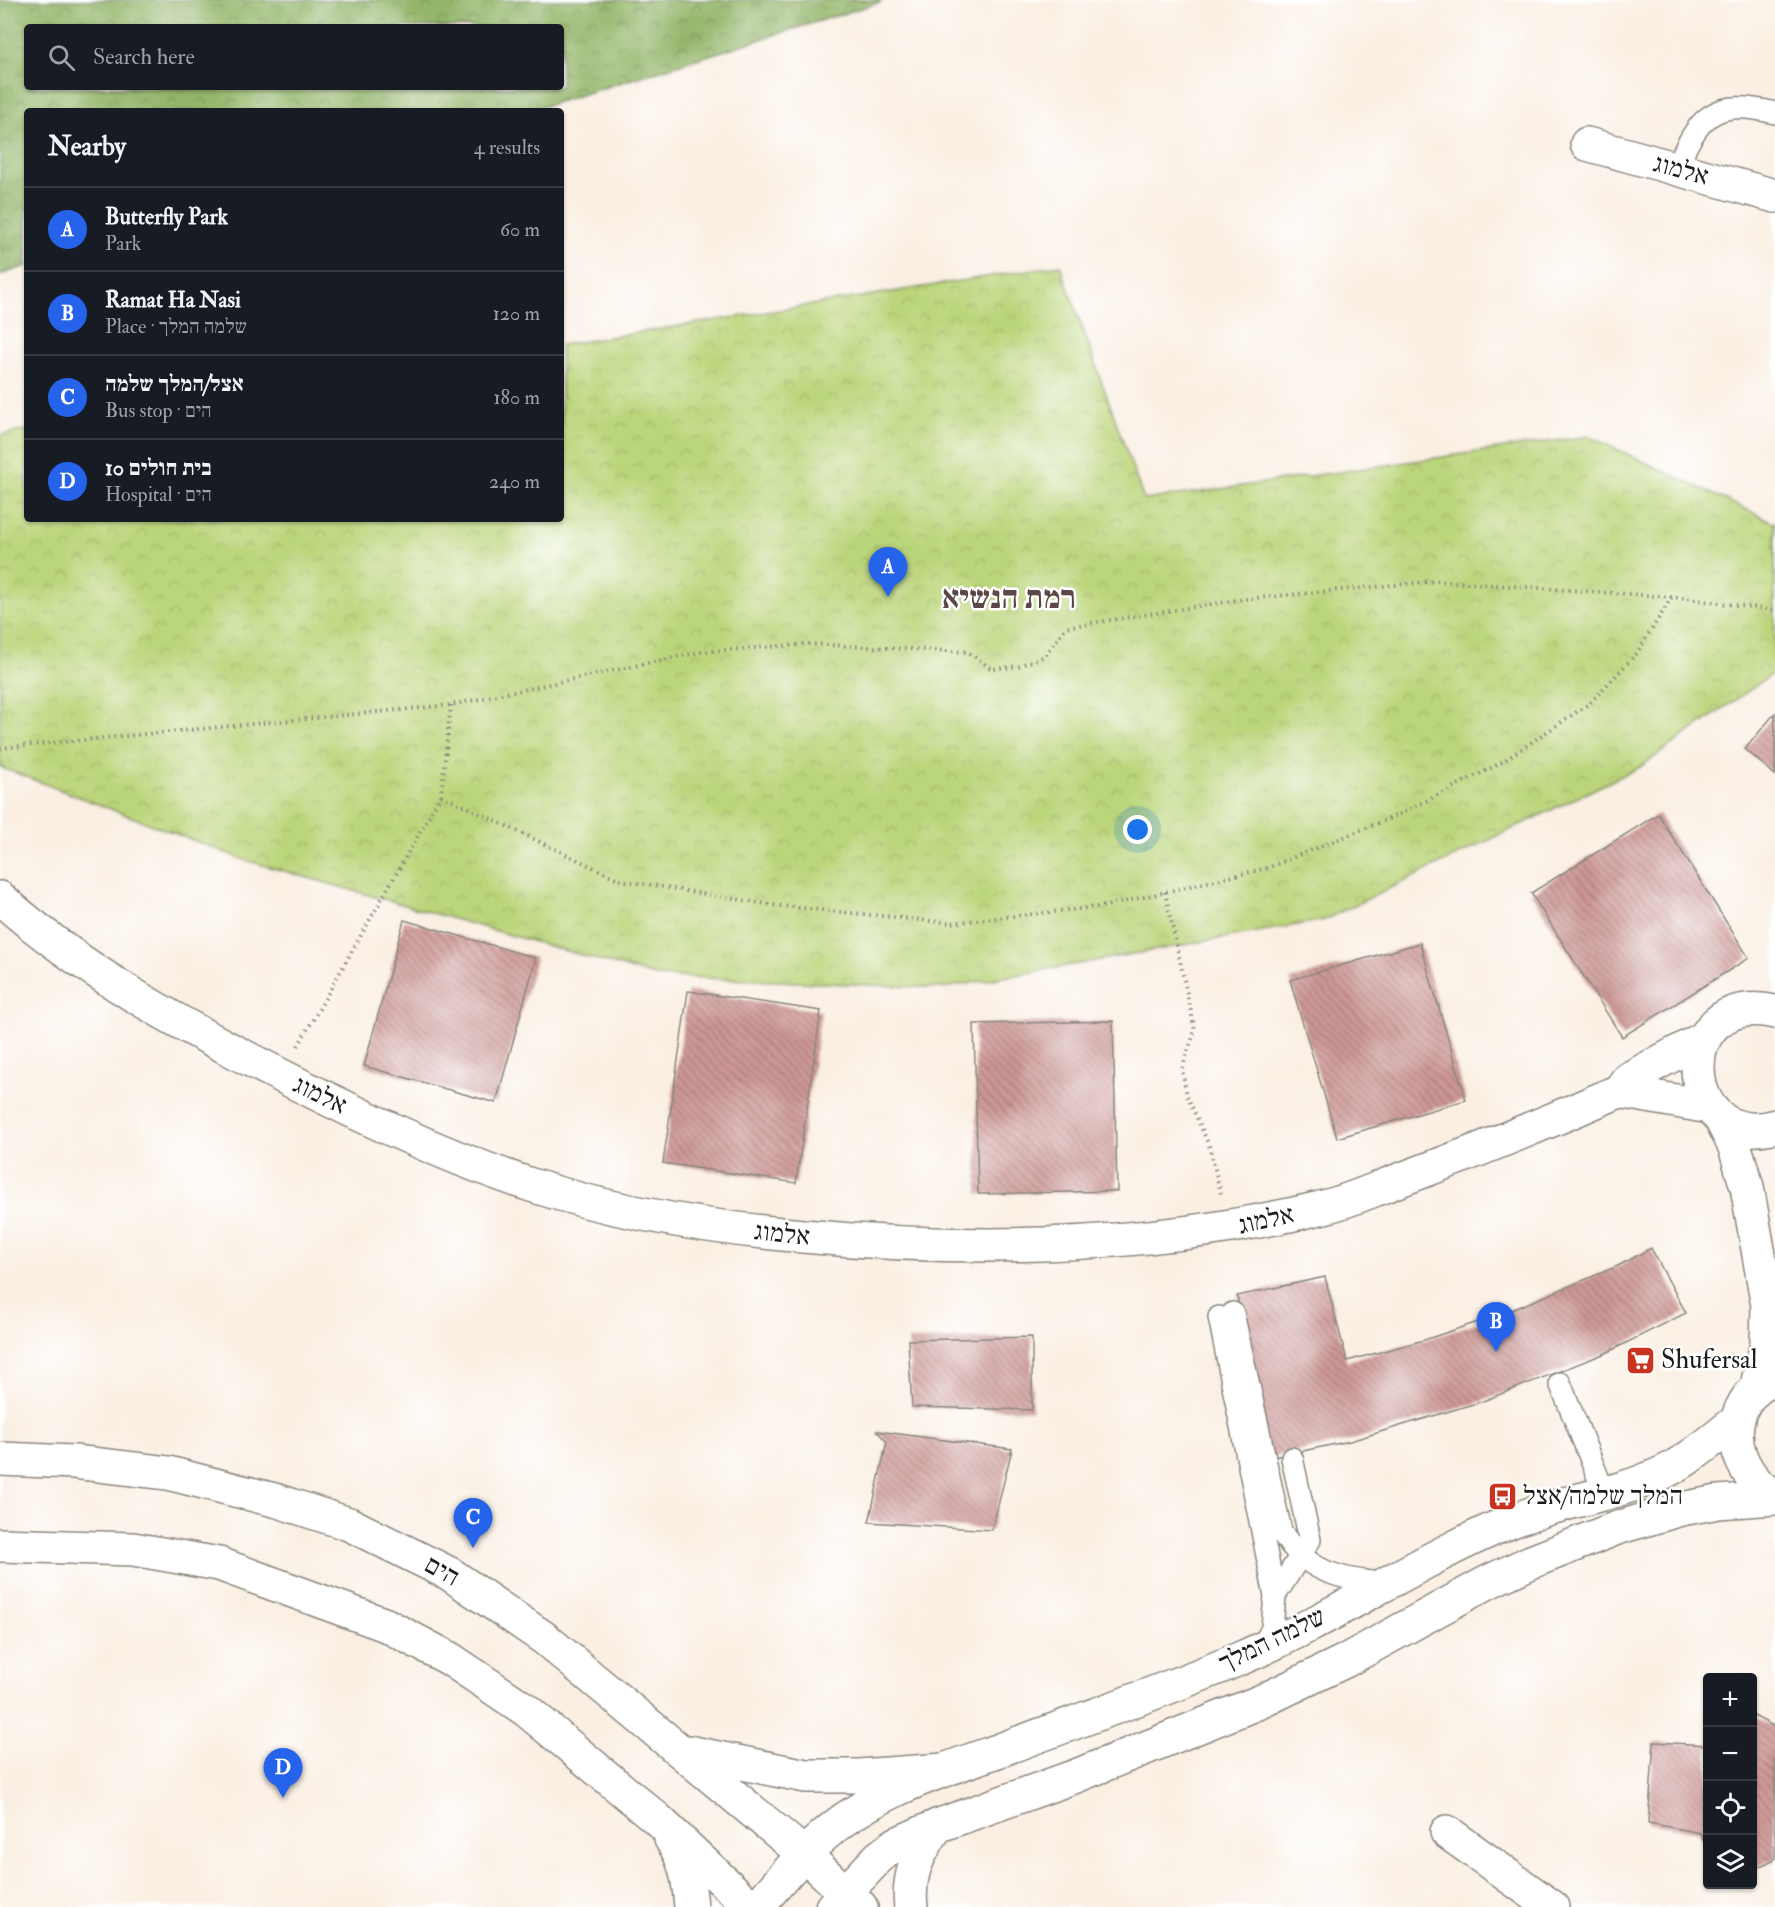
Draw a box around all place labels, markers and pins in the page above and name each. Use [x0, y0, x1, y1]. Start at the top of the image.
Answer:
pin: A [868, 548, 908, 597]
pin: B [1476, 1302, 1516, 1352]
supermarket icon: Shufersal [1624, 1344, 1656, 1376]
place label: Shufersal [1661, 1344, 1758, 1376]
bus stop icon: המלך שלמה/אצל [1486, 1480, 1518, 1512]
place label: המלך שלמה/אצל [1523, 1480, 1683, 1512]
pin: C [454, 1498, 492, 1548]
pin: D [264, 1748, 302, 1798]

